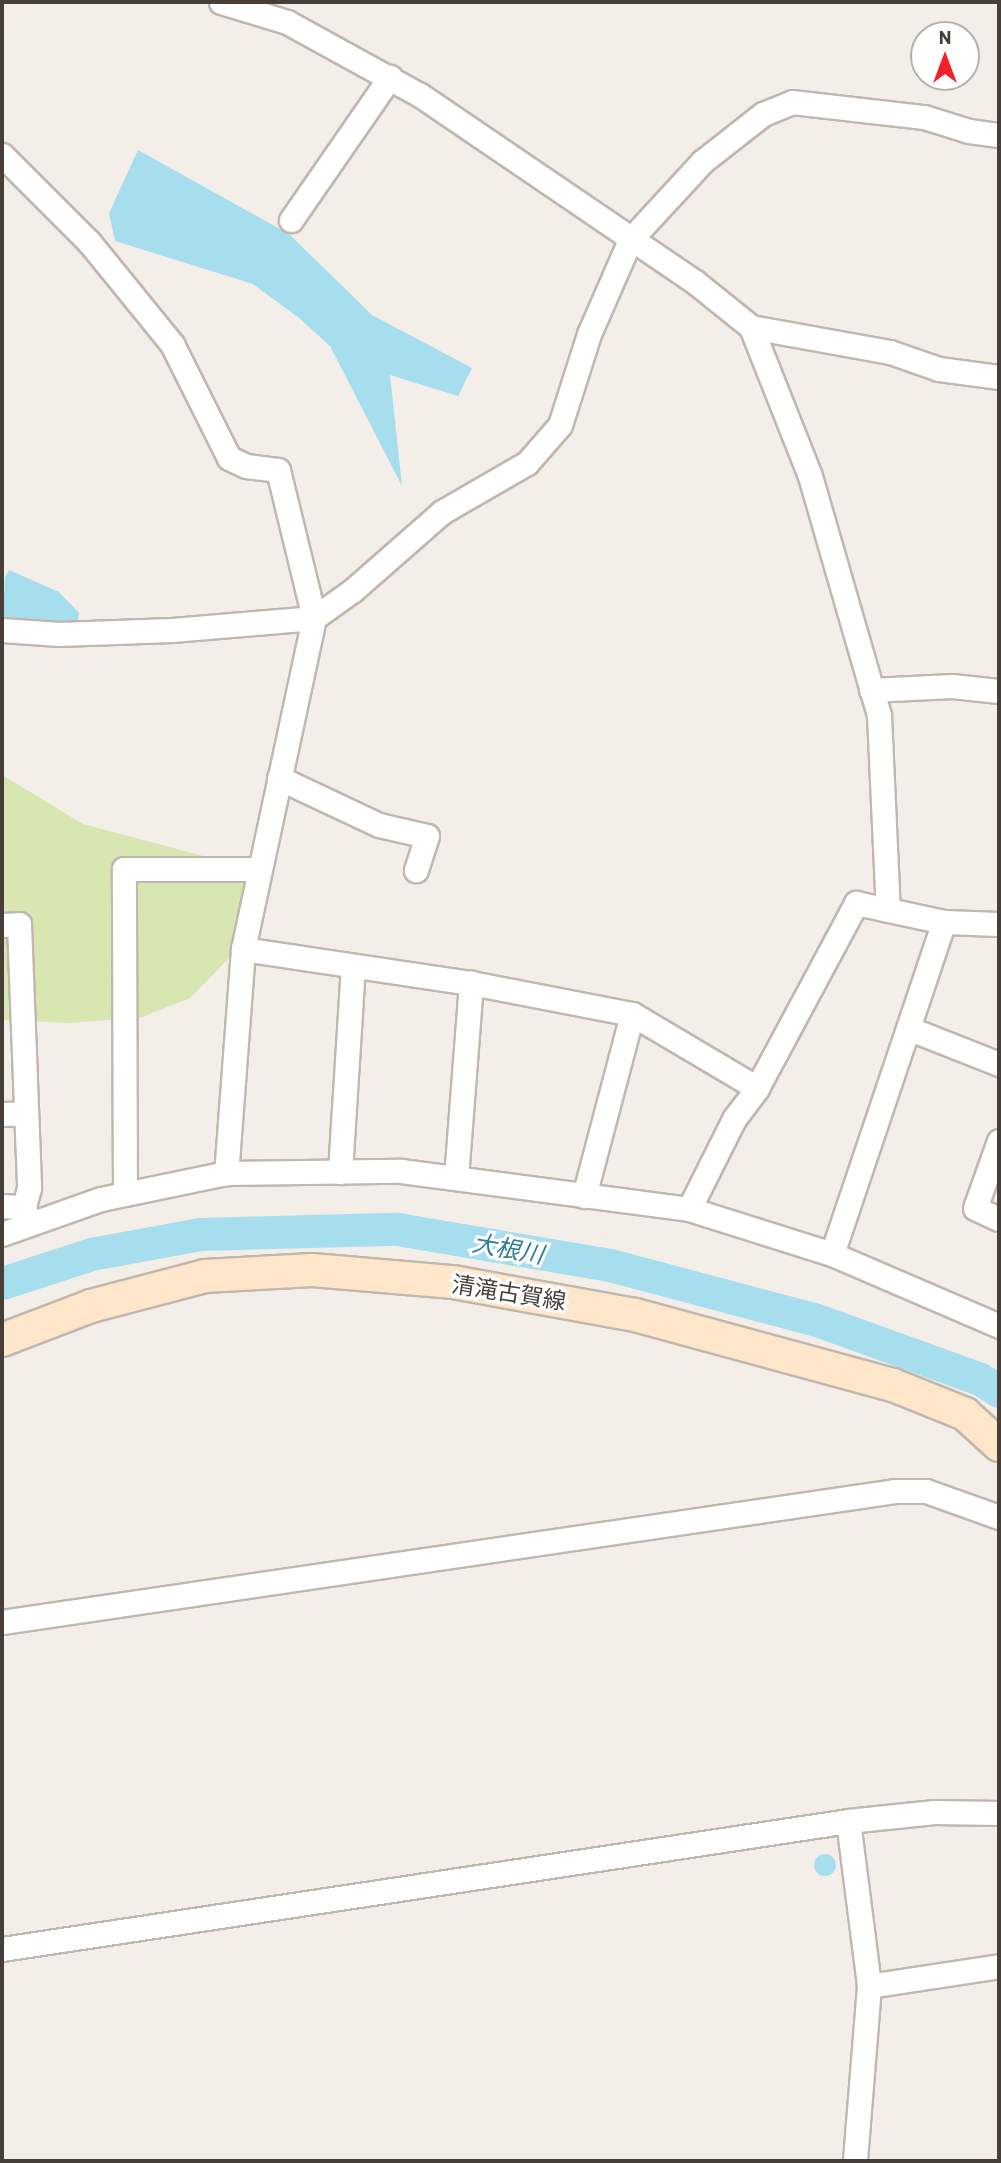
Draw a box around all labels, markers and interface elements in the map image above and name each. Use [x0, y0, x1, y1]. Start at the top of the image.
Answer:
north arrow [910, 21, 980, 91]
text: N [939, 25, 951, 48]
water label: 大根川 [470, 1228, 546, 1268]
street label: 清滝古賀線 [450, 1269, 568, 1315]

